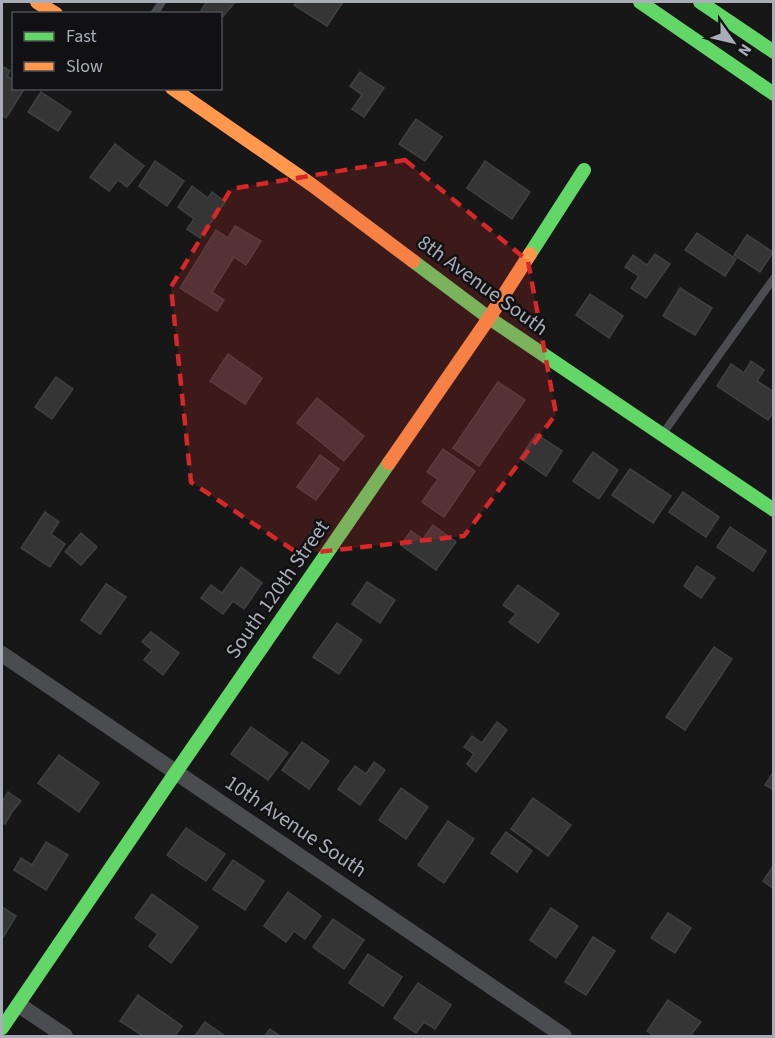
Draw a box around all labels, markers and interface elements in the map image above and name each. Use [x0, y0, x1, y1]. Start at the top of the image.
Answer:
legend [12, 12, 222, 90]
north arrow [703, 12, 763, 72]
text: Fast [66, 24, 97, 49]
text: N [733, 39, 757, 60]
text: Slow [66, 54, 103, 79]
street label: 8th Avenue South [412, 227, 554, 343]
street label: South 120th Street [218, 513, 336, 665]
street label: 10th Avenue South [219, 767, 373, 885]

